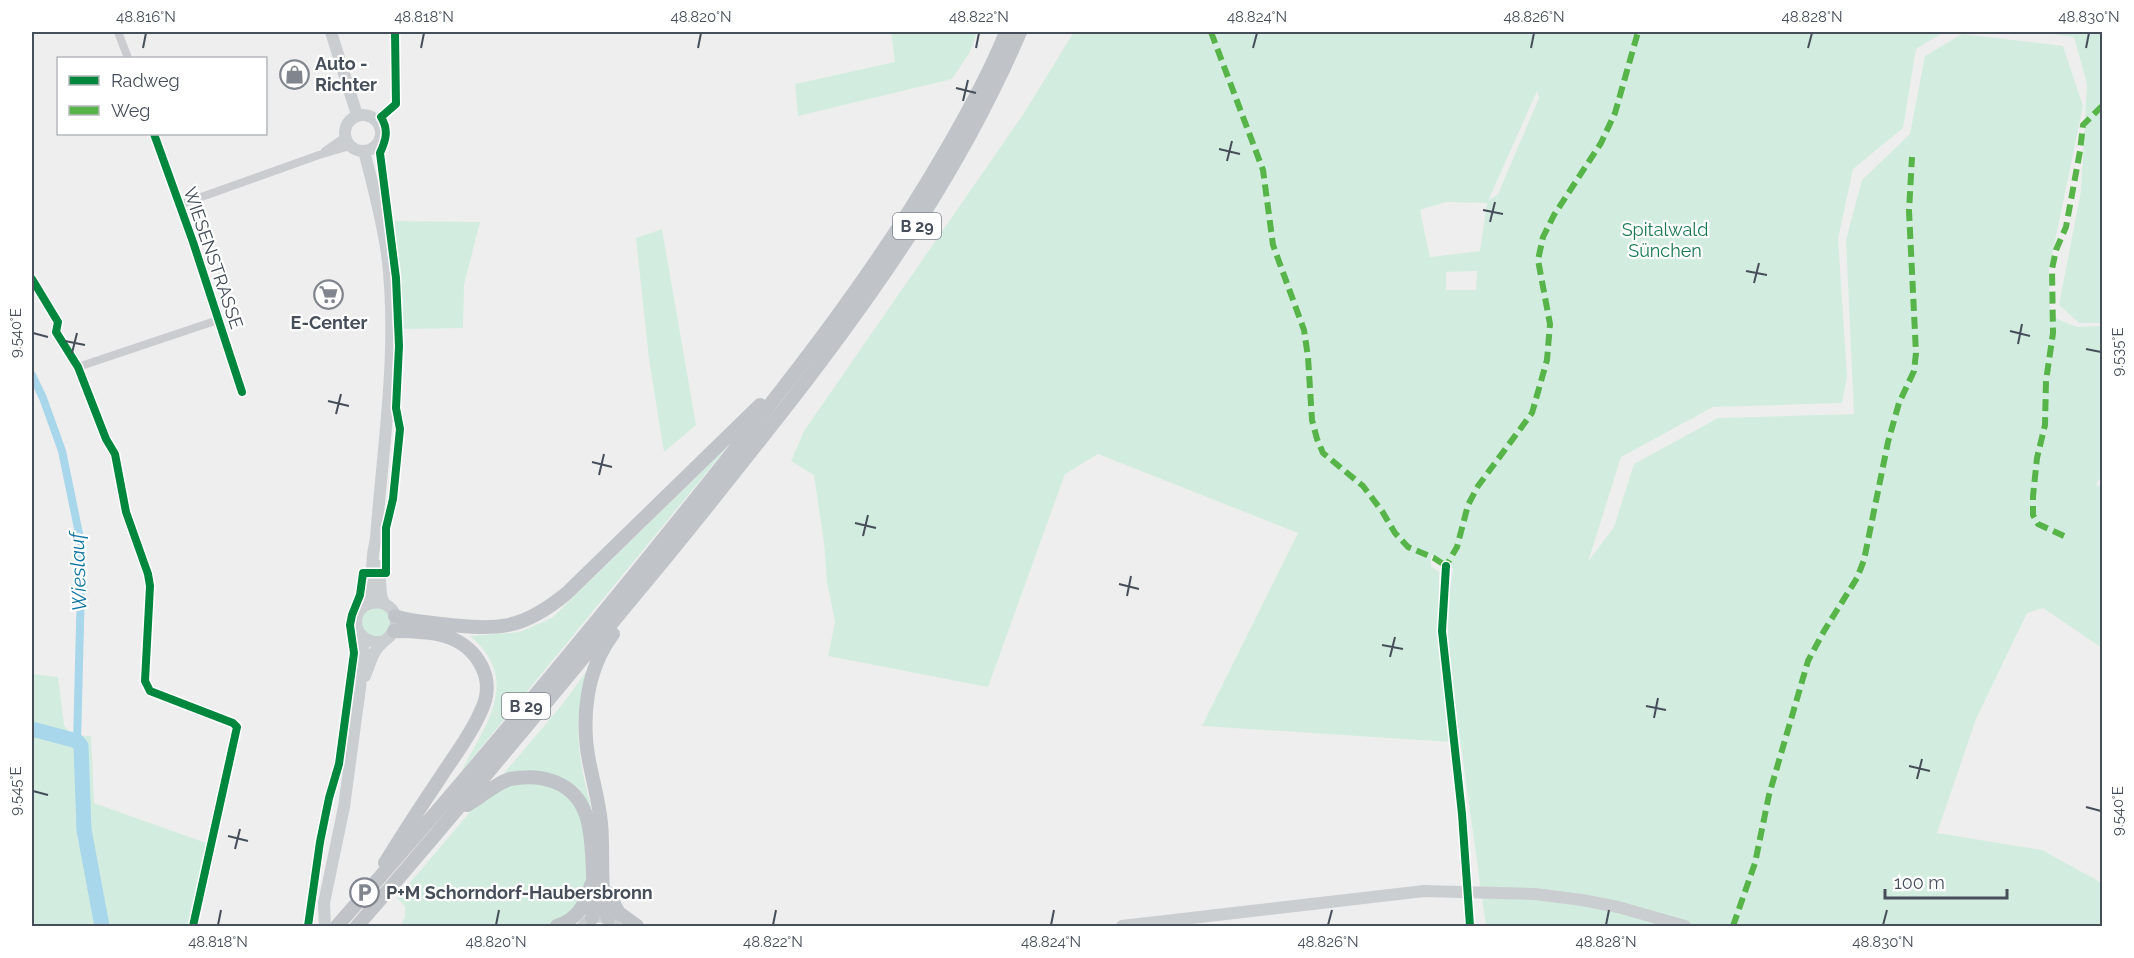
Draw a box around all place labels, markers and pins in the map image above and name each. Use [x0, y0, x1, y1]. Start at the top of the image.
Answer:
place label: Auto - Richter [315, 53, 377, 95]
shop icon: Auto - Richter [278, 58, 310, 90]
supermarket icon: E-Center [313, 278, 345, 310]
place label: E-Center [291, 312, 367, 333]
parking icon: P+M Schorndorf-Haubersbronn [349, 877, 381, 909]
place label: P+M Schorndorf-Haubersbronn [386, 882, 653, 903]

